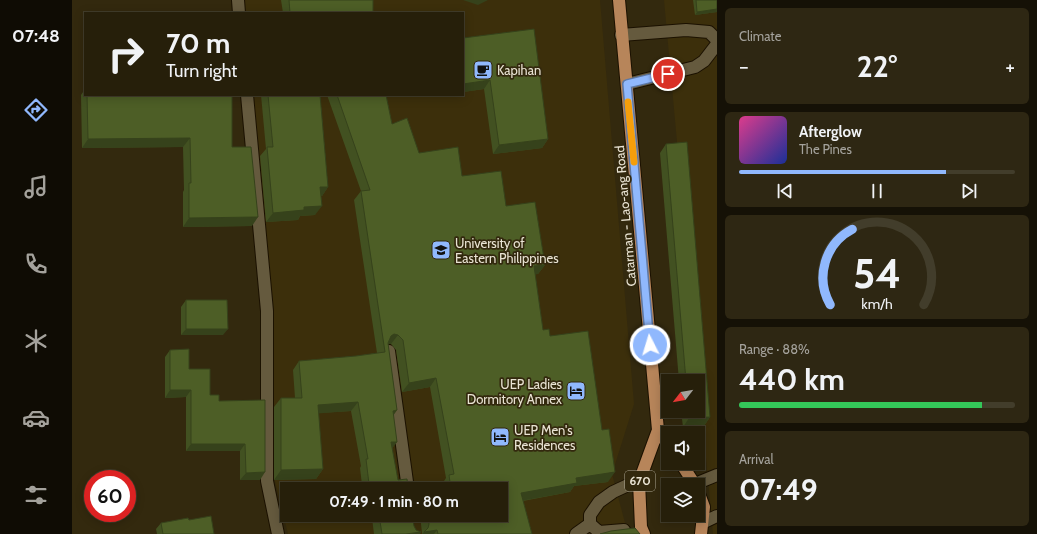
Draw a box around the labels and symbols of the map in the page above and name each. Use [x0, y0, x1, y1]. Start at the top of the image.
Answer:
pin [651, 57, 685, 91]
cafe icon: Kapihan [472, 59, 494, 81]
place label: Kapihan [497, 62, 541, 78]
street label: Catarman - Lao-ang Road [611, 145, 639, 287]
place label: University of Eastern Philippines [455, 235, 559, 266]
school or university icon: University of Eastern Philippines [430, 239, 452, 261]
position arrow [629, 324, 671, 366]
north arrow [661, 374, 705, 418]
place label: UEP Ladies Dormitory Annex [467, 376, 563, 407]
hotel icon: UEP Ladies Dormitory Annex [565, 380, 587, 402]
place label: UEP Men's Residences [514, 422, 576, 453]
hotel icon: UEP Men's Residences [489, 426, 511, 448]
speed limit sign: 60 [84, 470, 136, 522]
road number: 670 [625, 471, 655, 491]

